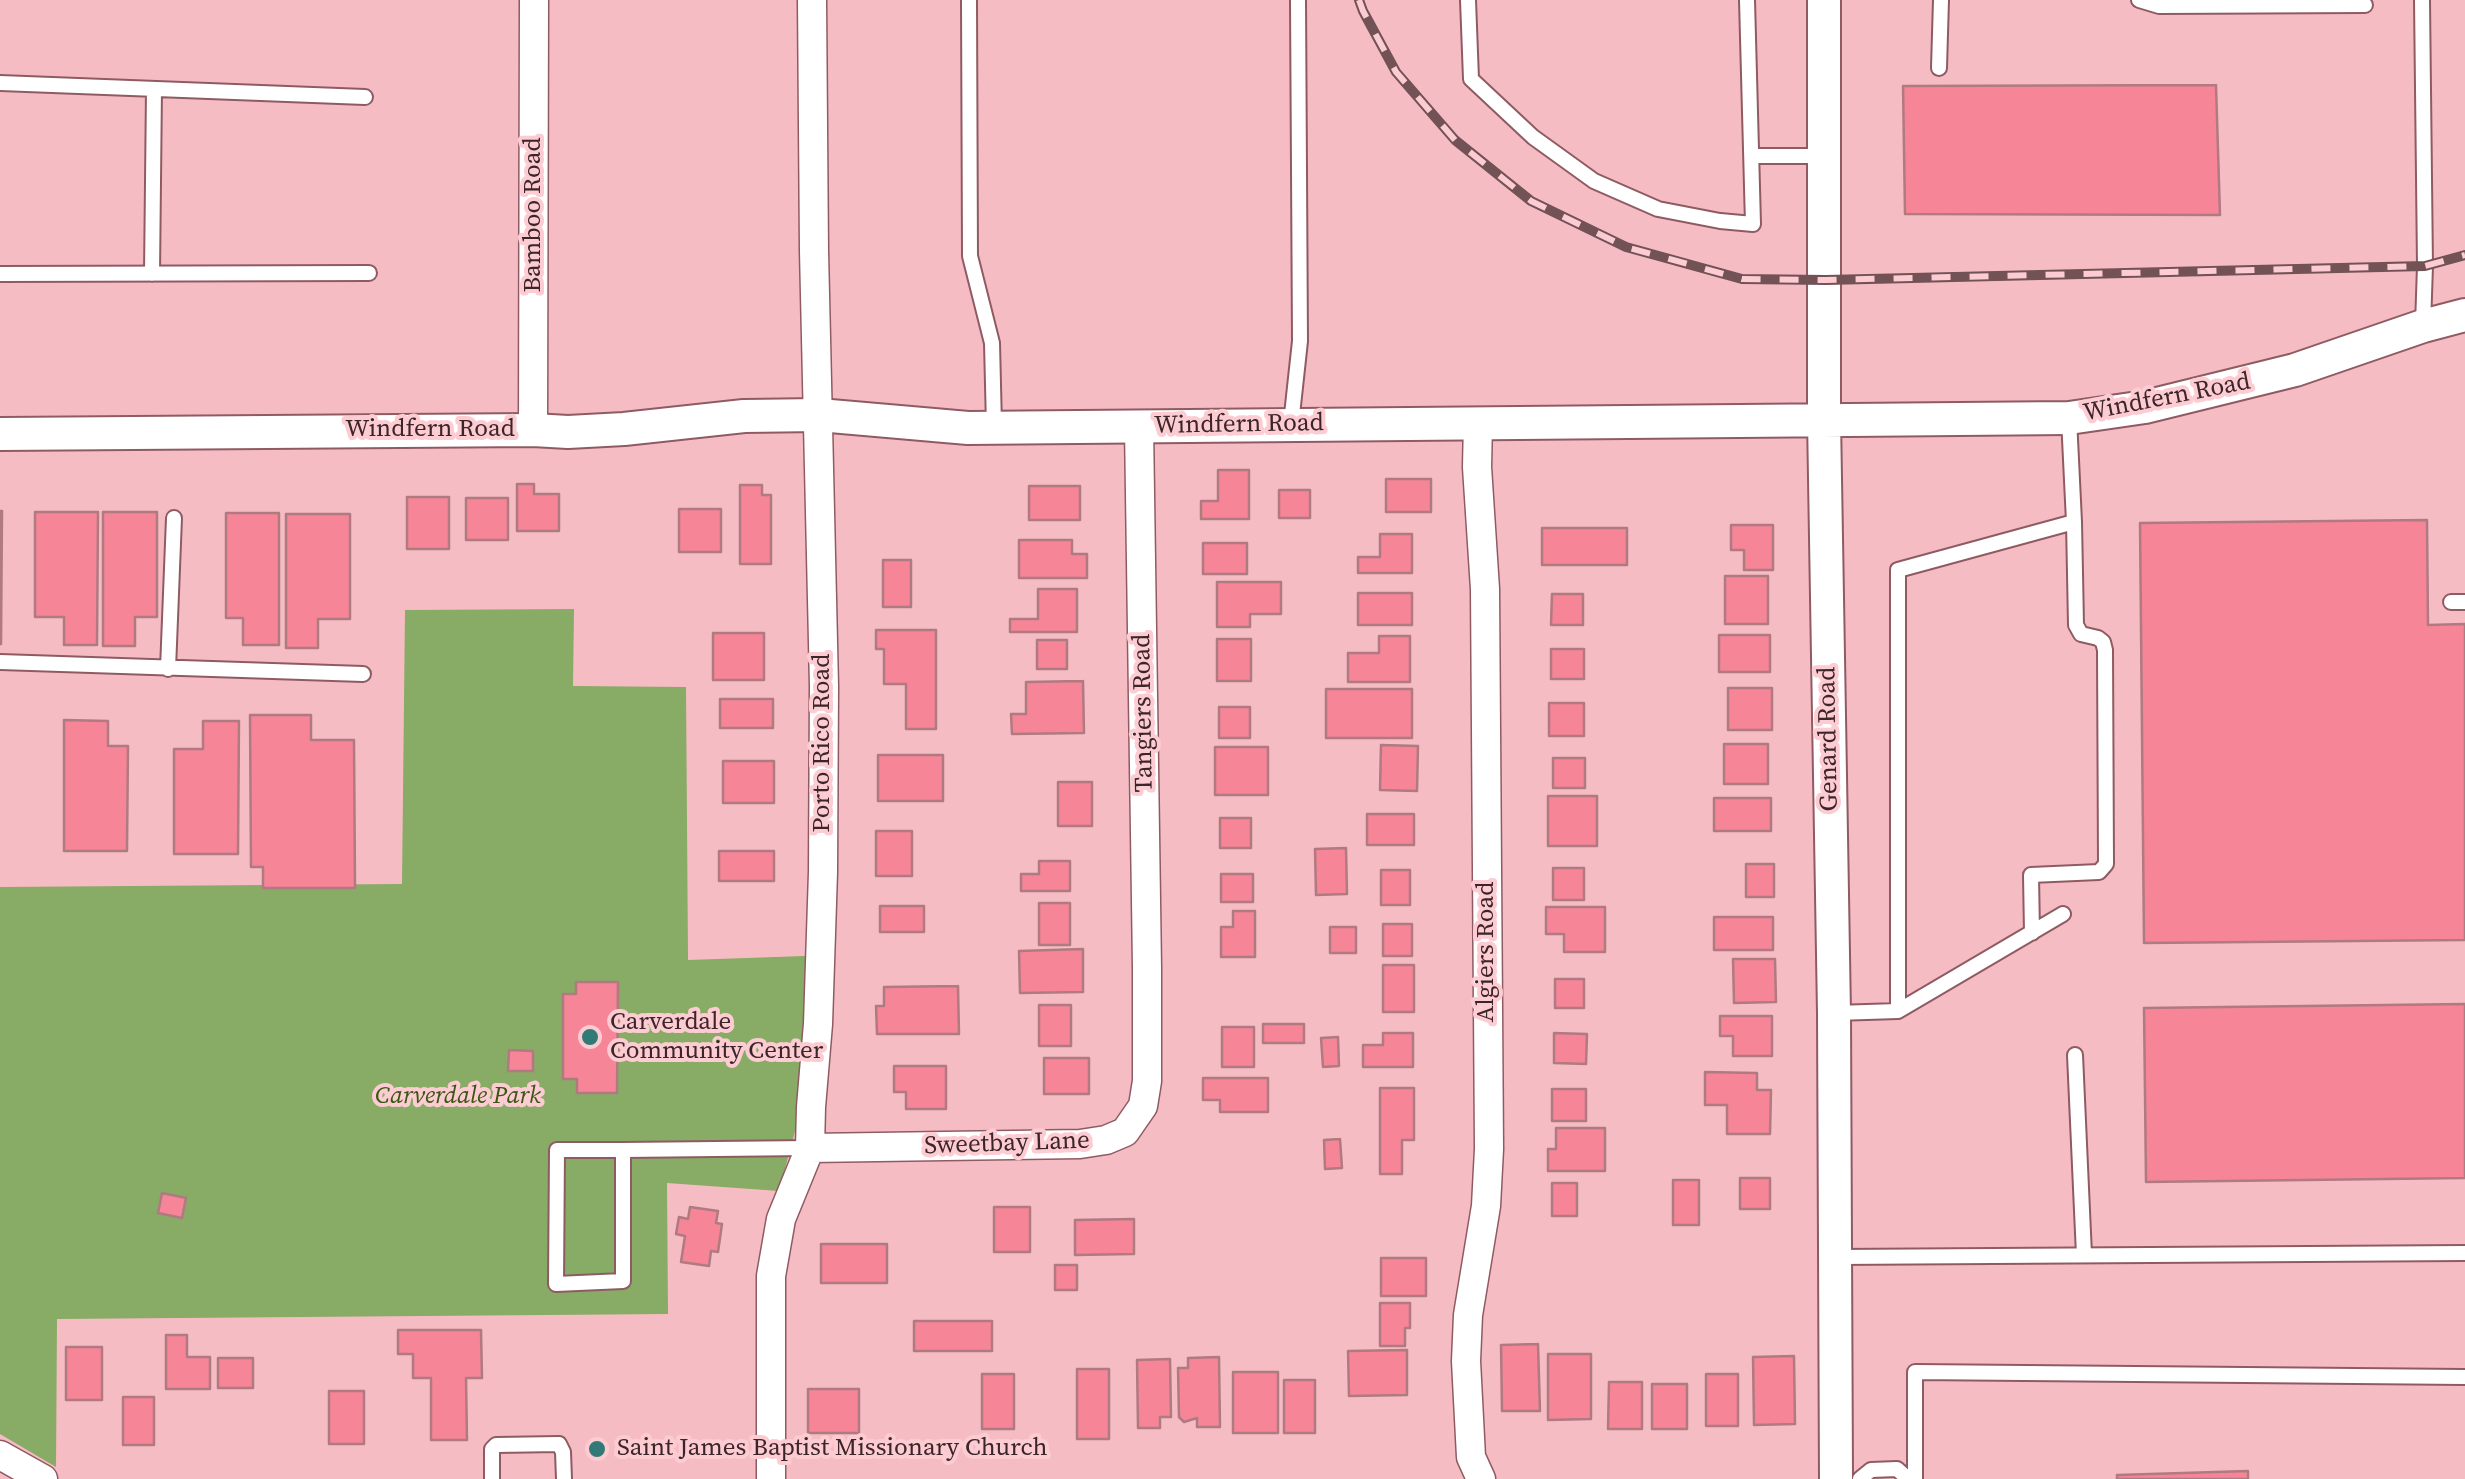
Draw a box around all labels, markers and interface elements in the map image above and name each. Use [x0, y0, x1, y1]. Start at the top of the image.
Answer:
street label: Bamboo Road [519, 137, 549, 293]
street label: Windfern Road [2081, 367, 2253, 429]
street label: Windfern Road [1154, 409, 1324, 441]
street label: Windfern Road [345, 415, 515, 445]
street label: Tangiers Road [1128, 633, 1160, 793]
street label: Porto Rico Road [808, 654, 838, 832]
street label: Genard Road [1813, 666, 1845, 812]
street label: Algiers Road [1472, 882, 1502, 1022]
place label: Carverdale Community Center [610, 1008, 823, 1067]
marker: Carverdale Community Center [579, 1026, 601, 1048]
park label: Carverdale Park [375, 1082, 541, 1112]
street label: Sweetbay Lane [924, 1126, 1090, 1162]
place label: Saint James Baptist Missionary Church [617, 1434, 1047, 1464]
marker: Saint James Baptist Missionary Church [586, 1438, 608, 1460]

